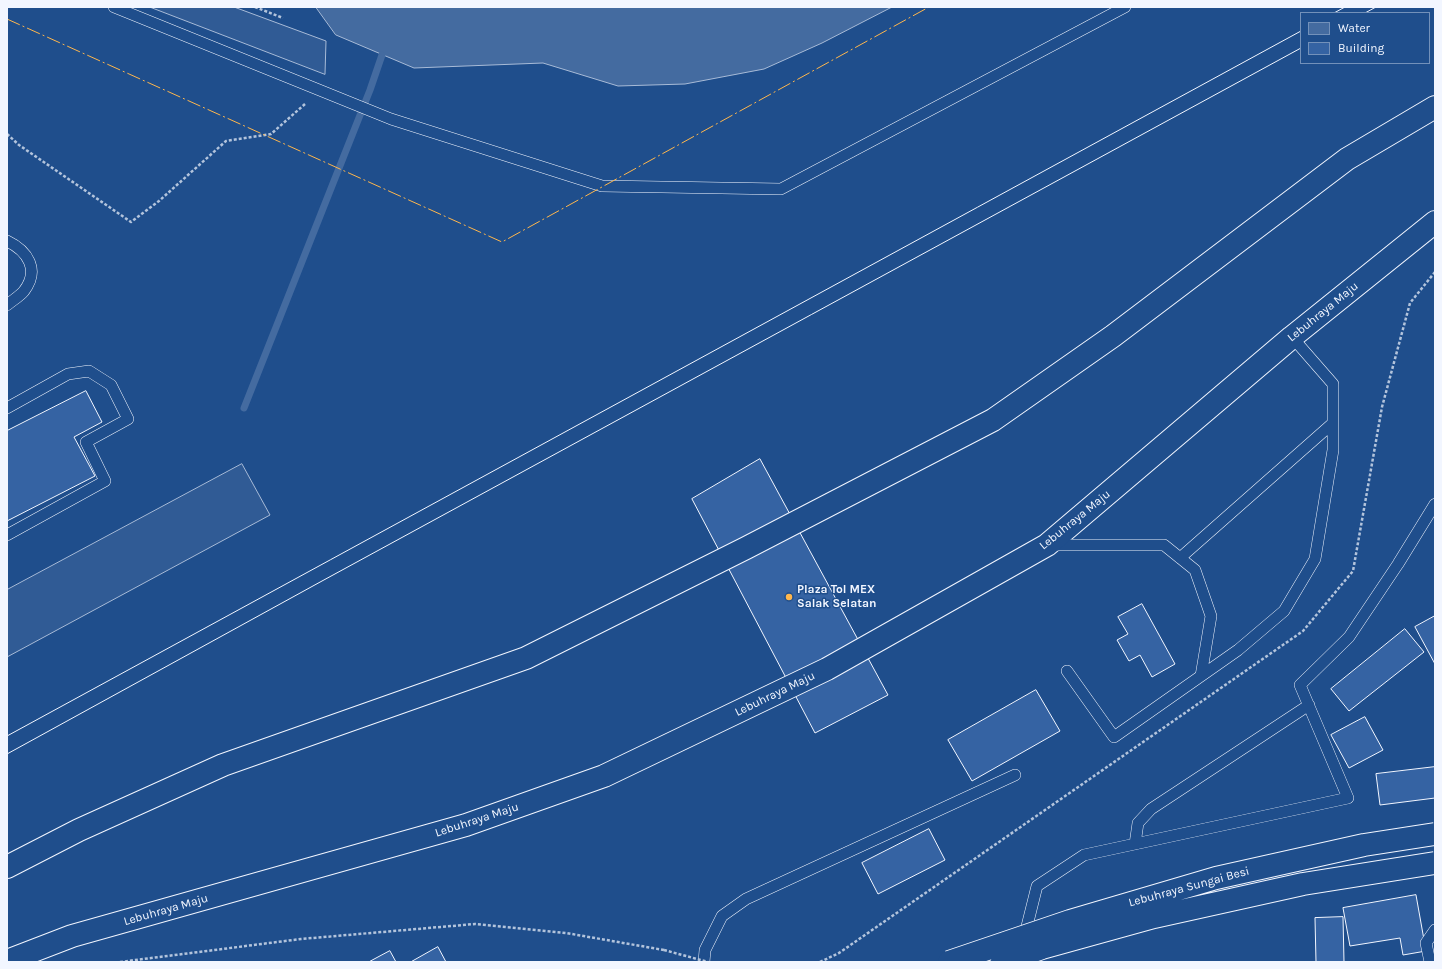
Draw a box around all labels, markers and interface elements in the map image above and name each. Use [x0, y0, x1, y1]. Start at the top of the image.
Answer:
legend [1300, 12, 1430, 64]
text: Water [1338, 21, 1370, 35]
text: Building [1338, 41, 1384, 55]
street label: Lebuhraya Maju [1285, 279, 1361, 345]
street label: Lebuhraya Maju [1037, 487, 1113, 553]
place label: Plaza Tol MEX Salak Selatan [797, 583, 876, 611]
marker: Plaza Tol MEX Salak Selatan [784, 592, 794, 602]
street label: Lebuhraya Maju [733, 668, 817, 720]
street label: Lebuhraya Maju [433, 800, 521, 840]
street label: Lebuhraya Sungai Besi [1127, 864, 1251, 910]
street label: Lebuhraya Maju [122, 891, 210, 929]

